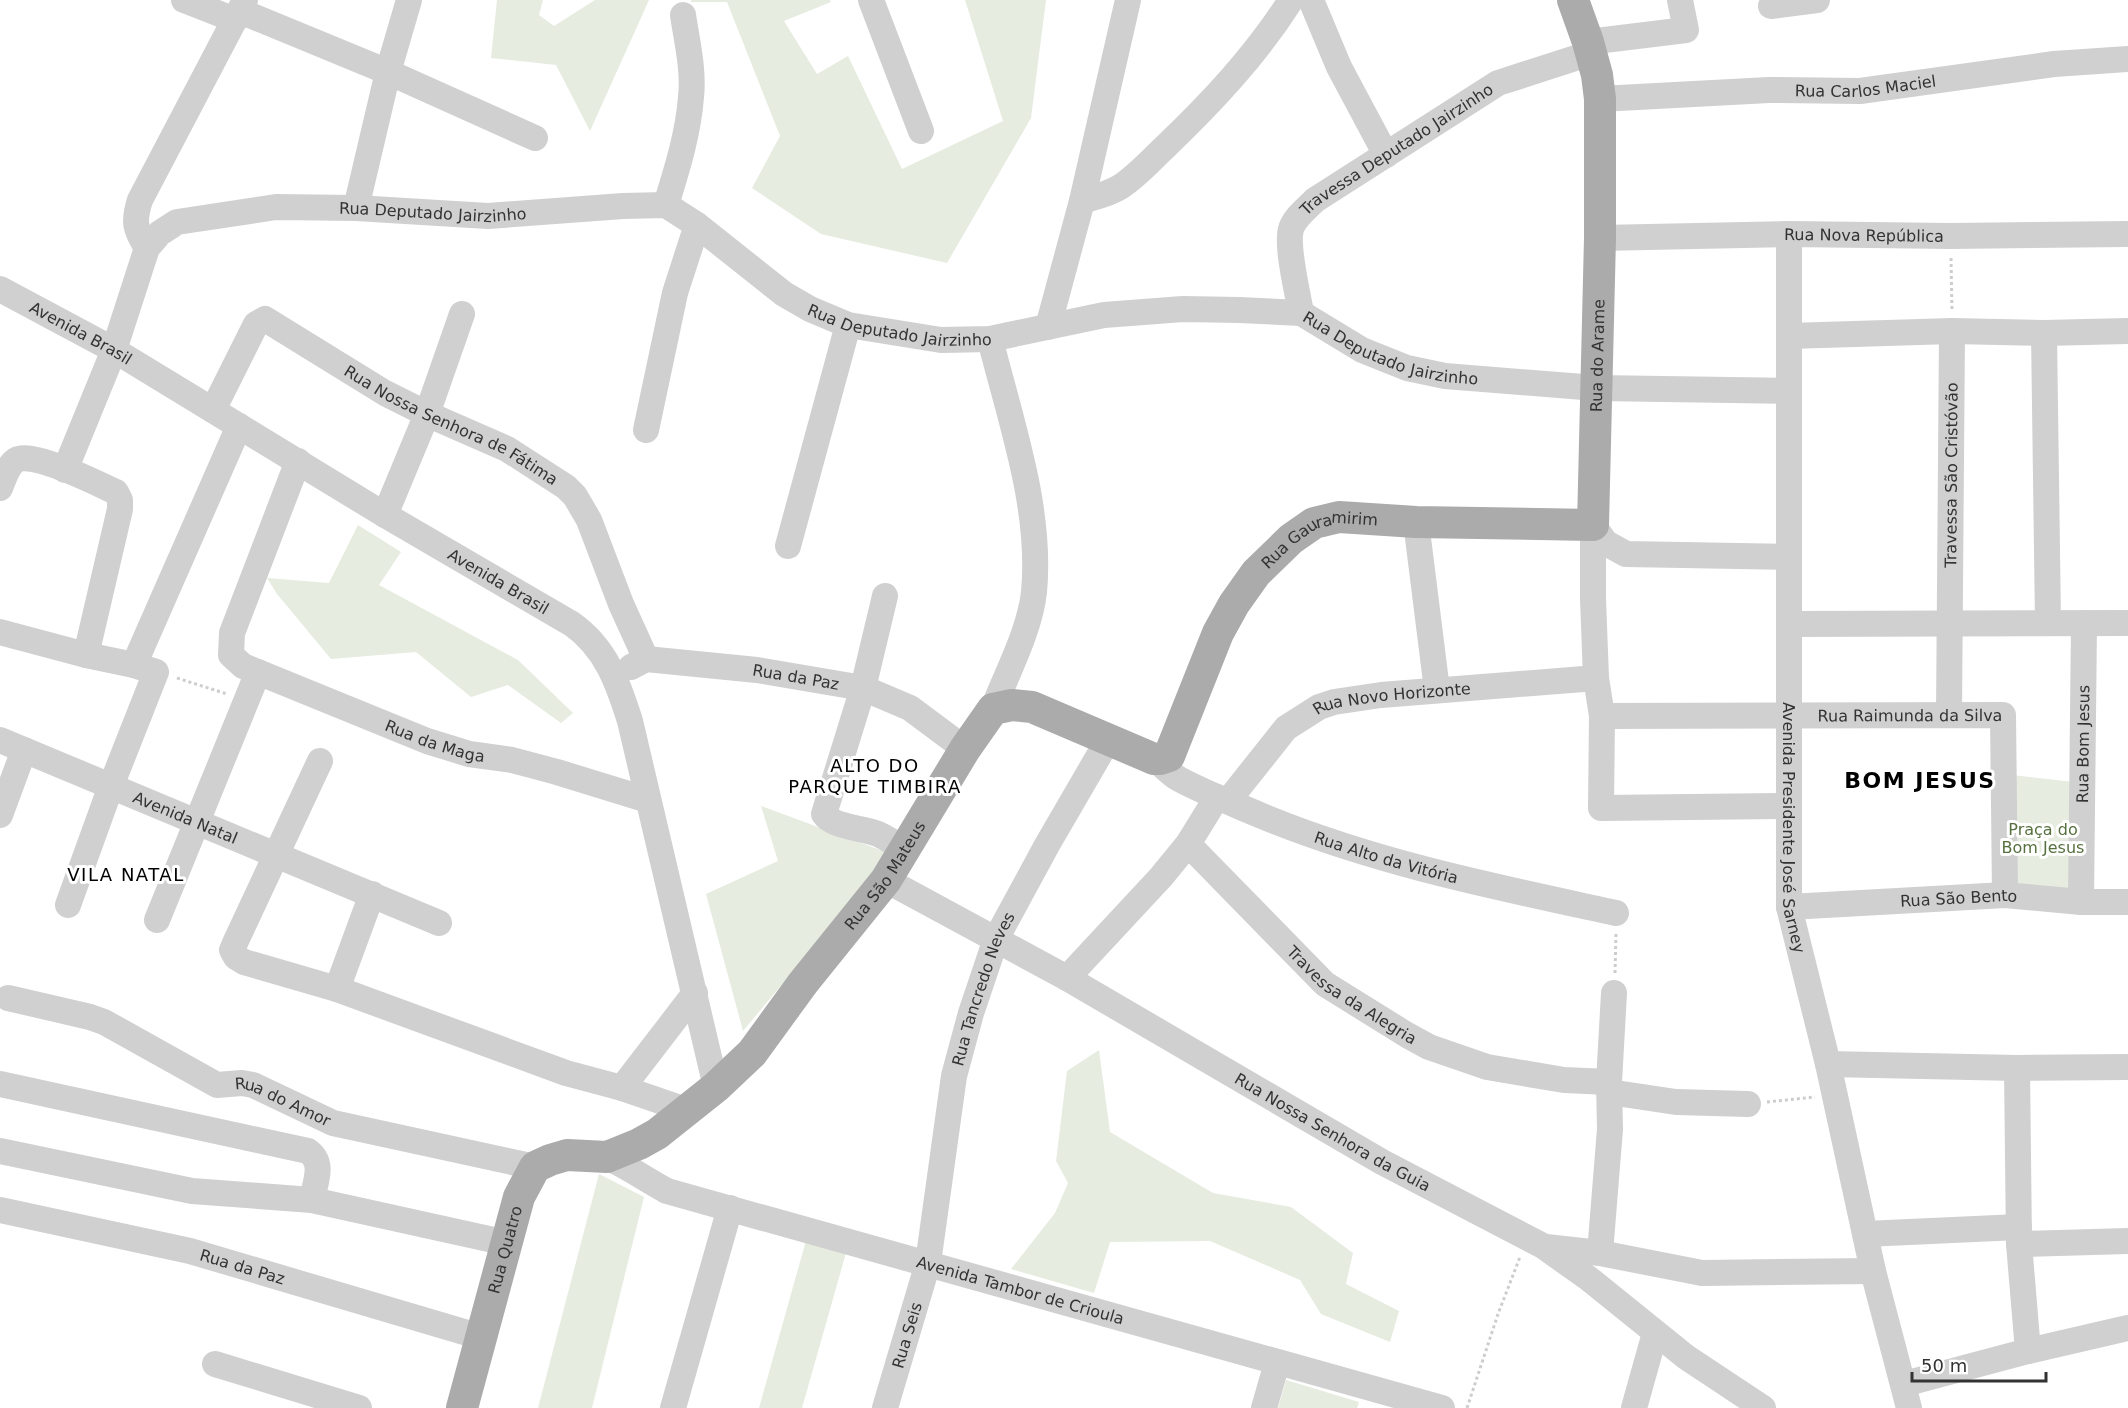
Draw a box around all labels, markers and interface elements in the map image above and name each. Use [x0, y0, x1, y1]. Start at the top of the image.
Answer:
street label: Rua Carlos Maciel [1795, 72, 1937, 101]
street label: Travessa Deputado Jairzinho [1295, 80, 1497, 220]
street label: Rua Deputado Jairzinho [339, 199, 527, 226]
street label: Rua Nova República [1784, 225, 1944, 246]
street label: Avenida Brasil [26, 298, 135, 369]
street label: Rua do Arame [1587, 299, 1609, 412]
street label: Rua Deputado Jairzinho [805, 300, 992, 350]
street label: Rua Deputado Jairzinho [1300, 308, 1479, 389]
street label: Rua Nossa Senhora de Fátima [341, 361, 561, 489]
street label: Travessa São Cristóvão [1941, 382, 1962, 569]
street label: Rua Gauramirim [1257, 508, 1379, 573]
street label: Avenida Brasil [444, 545, 552, 618]
street label: Rua da Paz [751, 660, 841, 694]
street label: Rua Novo Horizonte [1309, 679, 1471, 719]
street label: Rua Bom Jesus [2073, 685, 2093, 803]
street label: Avenida Presidente José Sarney [1779, 702, 1809, 955]
street label: Rua Raimunda da Silva [1818, 706, 2002, 725]
street label: Rua da Maga [382, 716, 486, 766]
district label: ALTO DO PARQUE TIMBIRA [788, 755, 962, 797]
district label: BOM JESUS [1844, 768, 1996, 793]
street label: Avenida Natal [130, 788, 240, 848]
street label: Rua São Mateus [841, 818, 929, 934]
park label: Praça do Bom Jesus [2002, 820, 2084, 857]
street label: Rua Alto da Vitória [1312, 828, 1460, 887]
district label: VILA NATAL [67, 864, 185, 885]
street label: Rua São Bento [1900, 886, 2018, 911]
street label: Rua Tancredo Neves [948, 909, 1019, 1068]
street label: Travessa da Alegria [1282, 941, 1420, 1048]
street label: Rua Nossa Senhora da Guia [1231, 1069, 1434, 1196]
street label: Rua do Amor [234, 1074, 334, 1131]
street label: Rua Quatro [484, 1204, 526, 1296]
street label: Rua da Paz [198, 1245, 287, 1288]
street label: Avenida Tambor de Crioula [914, 1252, 1126, 1329]
street label: Rua Seis [888, 1300, 926, 1371]
scale bar [1912, 1345, 2046, 1383]
text: 50 m [1921, 1355, 1967, 1376]

